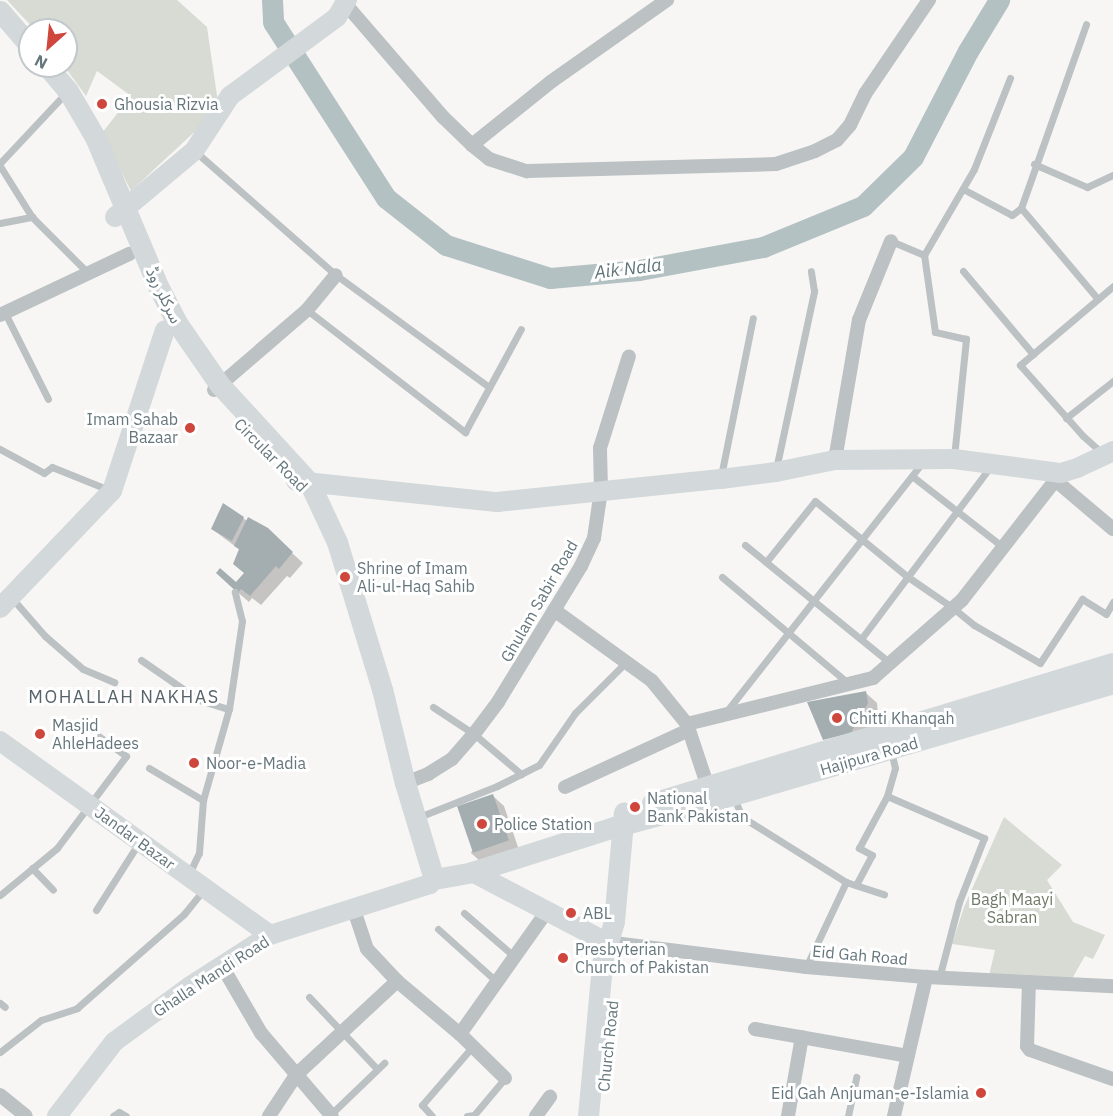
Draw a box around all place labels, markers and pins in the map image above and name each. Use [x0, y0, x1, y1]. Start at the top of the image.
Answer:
place label: Ghousia Rizvia [114, 94, 218, 114]
marker: Ghousia Rizvia [95, 97, 109, 111]
place label: Imam Sahab Bazaar [87, 409, 178, 447]
marker: Imam Sahab Bazaar [183, 421, 197, 435]
place label: Shrine of Imam Ali-ul-Haq Sahib [357, 558, 475, 596]
marker: Shrine of Imam Ali-ul-Haq Sahib [338, 570, 352, 584]
place label: Chitti Khanqah [849, 708, 955, 728]
marker: Chitti Khanqah [830, 711, 844, 725]
place label: Masjid AhleHadees [52, 715, 139, 753]
marker: Masjid AhleHadees [33, 727, 47, 741]
place label: Noor-e-Madia [206, 753, 306, 773]
marker: Noor-e-Madia [187, 756, 201, 770]
place label: National Bank Pakistan [647, 788, 749, 826]
marker: National Bank Pakistan [628, 800, 642, 814]
place label: Police Station [494, 814, 592, 834]
marker: Police Station [475, 817, 489, 831]
place label: ABL [583, 903, 612, 923]
marker: ABL [564, 906, 578, 920]
place label: Presbyterian Church of Pakistan [575, 939, 709, 977]
marker: Presbyterian Church of Pakistan [556, 951, 570, 965]
place label: Eid Gah Anjuman-e-Islamia [771, 1083, 969, 1103]
marker: Eid Gah Anjuman-e-Islamia [974, 1086, 988, 1100]

